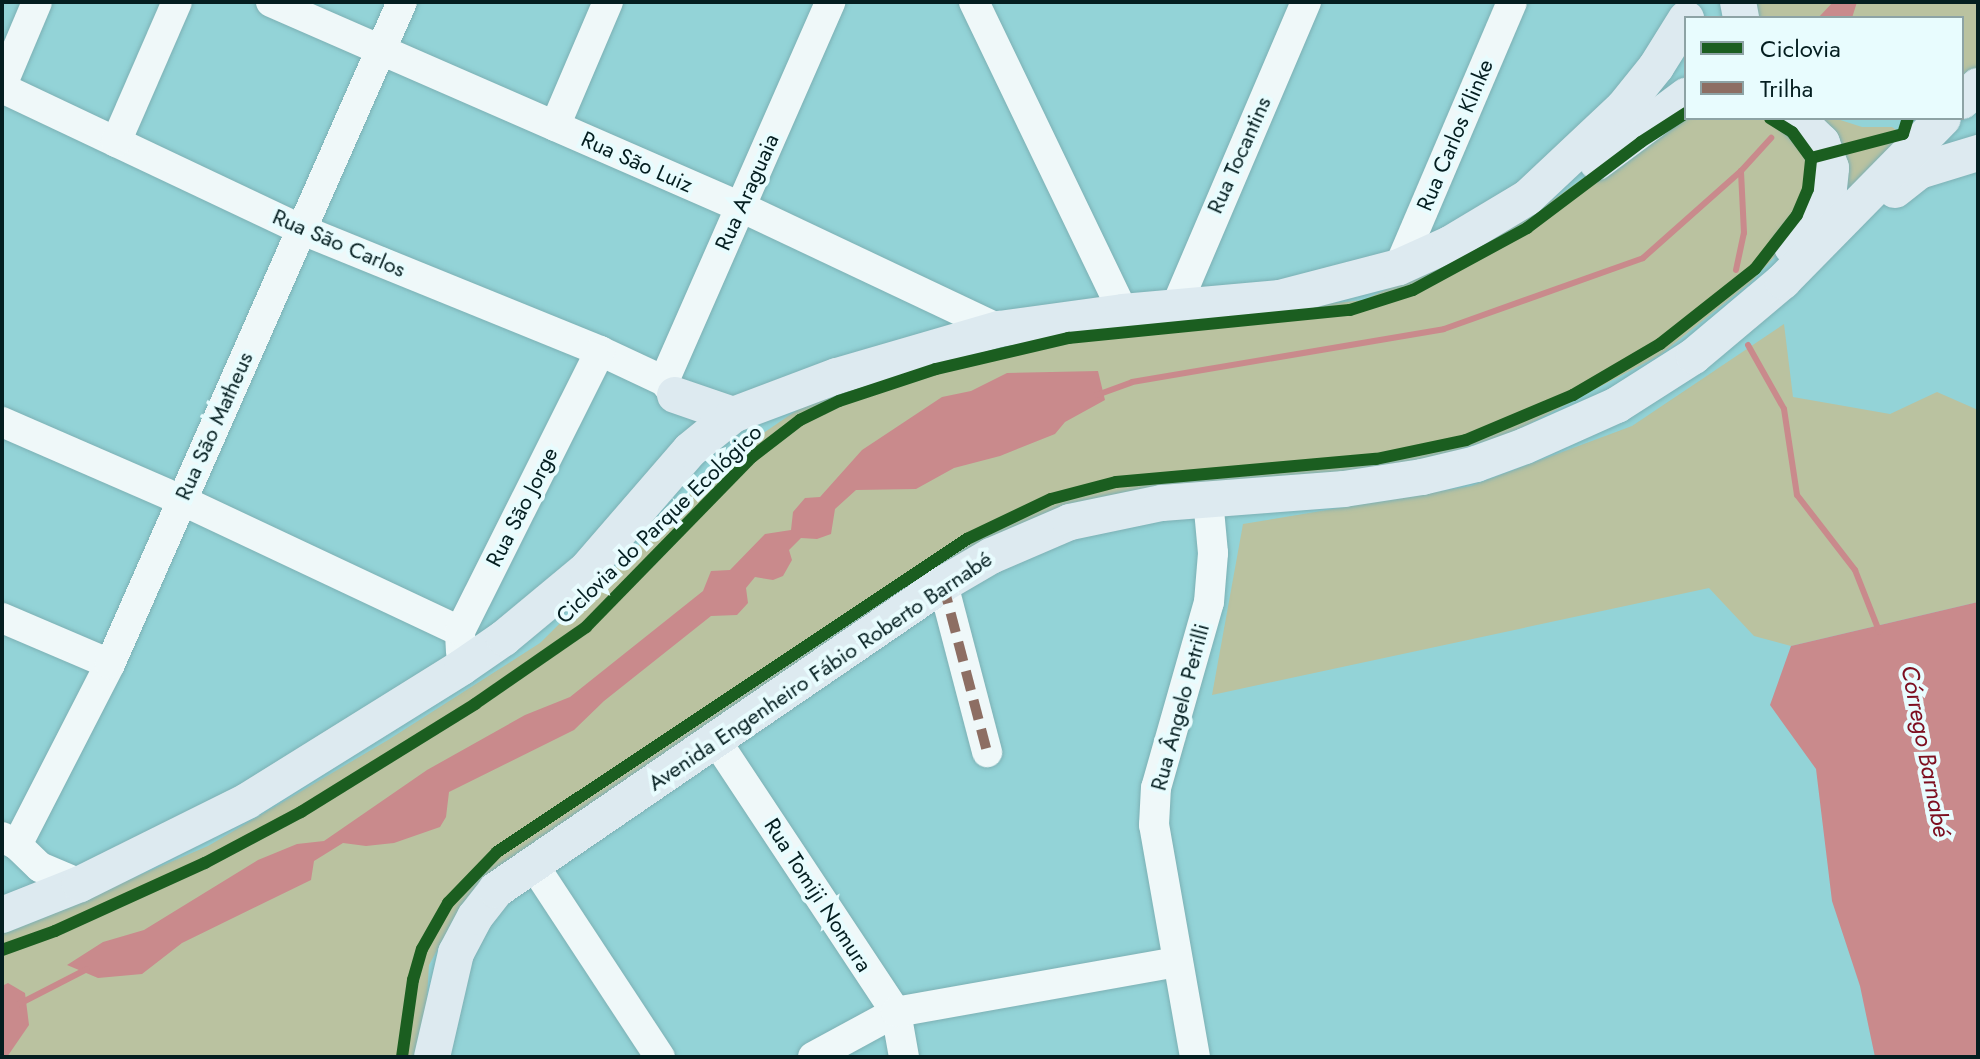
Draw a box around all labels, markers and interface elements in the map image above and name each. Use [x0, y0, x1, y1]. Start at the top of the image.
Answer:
legend [1684, 16, 1964, 120]
text: Ciclovia [1760, 31, 1841, 66]
street label: Rua Carlos Klinke [1411, 55, 1499, 215]
text: Trilha [1760, 71, 1813, 106]
street label: Rua Tocantins [1201, 92, 1277, 218]
street label: Rua São Luiz [577, 126, 697, 198]
street label: Rua Araguaia [710, 130, 784, 254]
street label: Rua São Carlos [269, 203, 409, 283]
street label: Rua São Matheus [170, 348, 258, 504]
street label: Ciclovia do Parque Ecológico [551, 419, 767, 629]
street label: Rua São Jorge [481, 443, 563, 571]
street label: Avenida Engenheiro Fábio Roberto Barnabé [643, 546, 997, 796]
street label: Rua Ângelo Petrilli [1145, 621, 1215, 793]
water label: Córrego Barnabé [1895, 663, 1957, 839]
street label: Rua Tomiji Nomura [759, 813, 877, 977]

